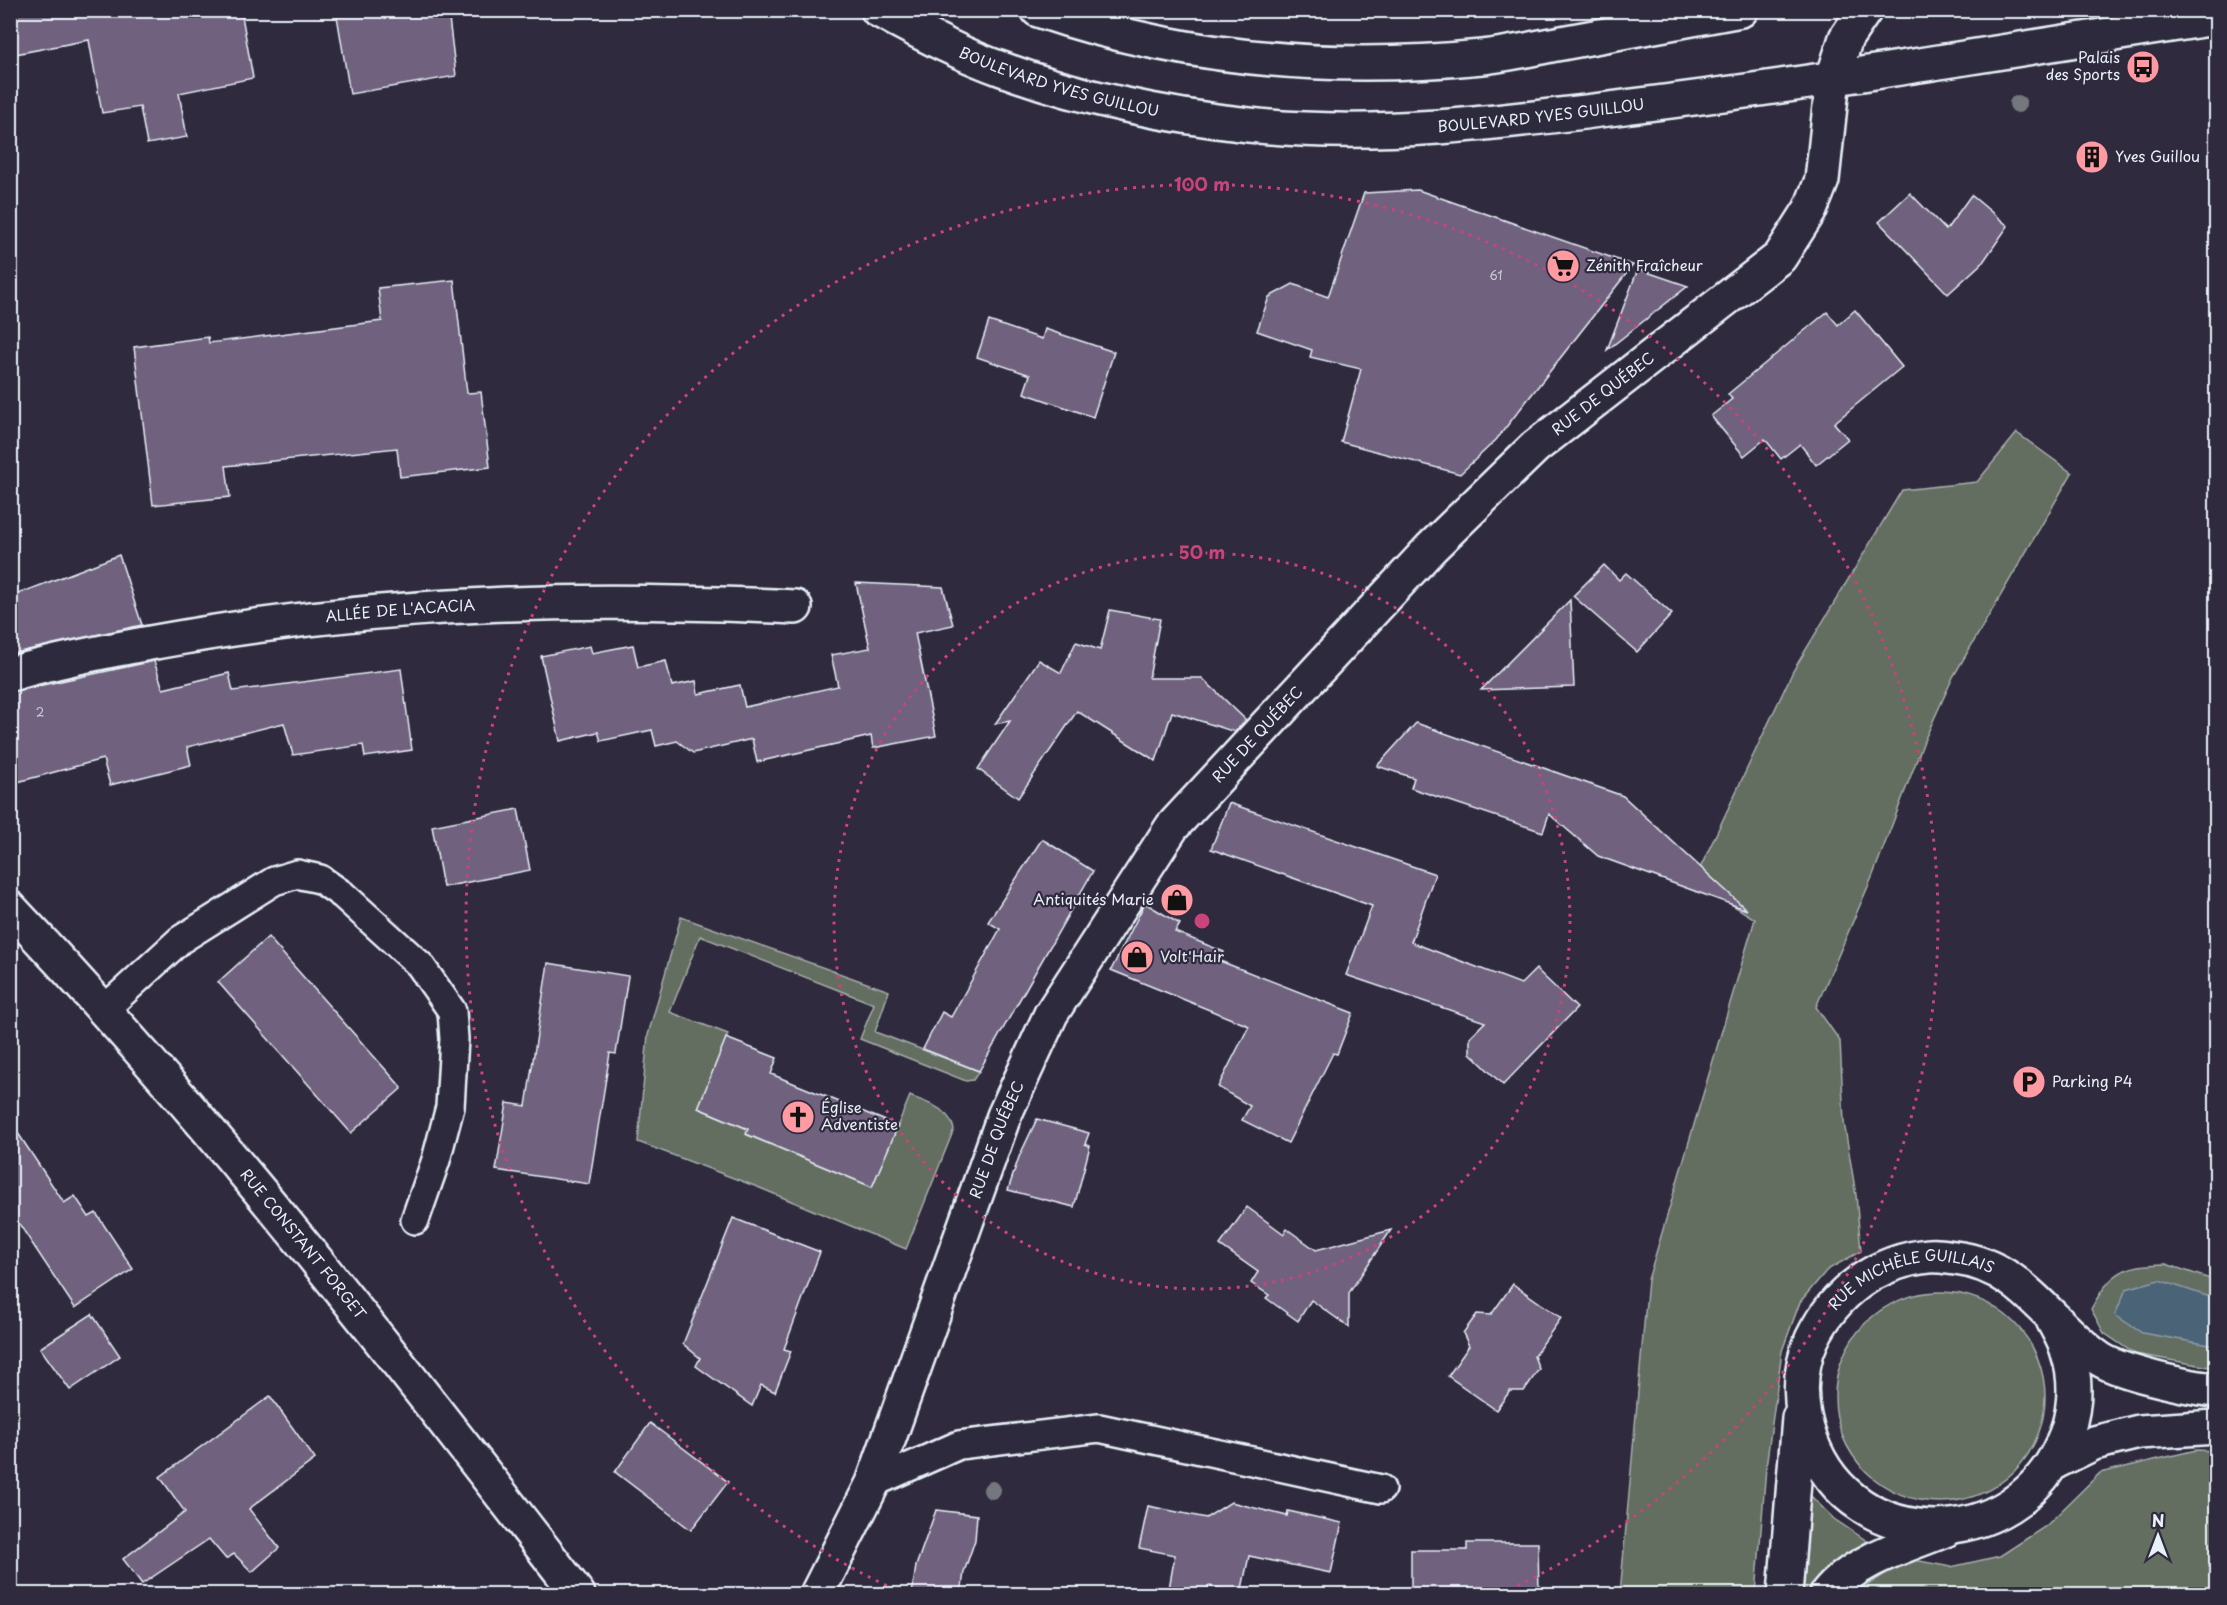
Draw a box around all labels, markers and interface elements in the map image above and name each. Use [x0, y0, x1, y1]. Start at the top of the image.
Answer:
street label: BOULEVARD YVES GUILLOU [956, 40, 1161, 121]
place label: Palais des Sports [2046, 45, 2120, 85]
bus stop icon: Palais des Sports [2125, 49, 2161, 85]
street label: BOULEVARD YVES GUILLOU [1436, 92, 1646, 137]
building icon: Yves Guillou [2074, 139, 2110, 175]
place label: Yves Guillou [2115, 144, 2200, 167]
text: 100 m [1174, 170, 1230, 197]
supermarket icon: Zénith Fraîcheur [1545, 248, 1581, 284]
place label: Zénith Fraîcheur [1586, 253, 1703, 276]
house number: 61 [1489, 266, 1503, 284]
street label: RUE DE QUÉBEC [1546, 346, 1658, 440]
text: 50 m [1179, 538, 1225, 565]
street label: ALLÉE DE L'ACACIA [324, 592, 476, 627]
street label: RUE DE QUÉBEC [1206, 680, 1307, 787]
house number: 2 [36, 703, 44, 721]
shop icon: Antiquités Marie [1159, 882, 1195, 918]
place label: Antiquités Marie [1033, 887, 1154, 910]
centre of rings [1192, 911, 1212, 931]
shop icon: Volt'Hair [1119, 939, 1155, 975]
place label: Volt'Hair [1160, 944, 1224, 967]
parking icon: Parking P4 [2011, 1064, 2047, 1100]
place label: Parking P4 [2052, 1069, 2133, 1092]
street label: RUE DE QUÉBEC [962, 1077, 1029, 1201]
place label: Église Adventiste [821, 1095, 898, 1135]
church icon: Église Adventiste [780, 1099, 816, 1135]
street label: RUE CONSTANT FORGET [236, 1163, 373, 1324]
street label: RUE MICHÈLE GUILLAIS [1822, 1242, 1998, 1315]
north arrow [2128, 1506, 2188, 1566]
text: N [2152, 1508, 2164, 1532]

